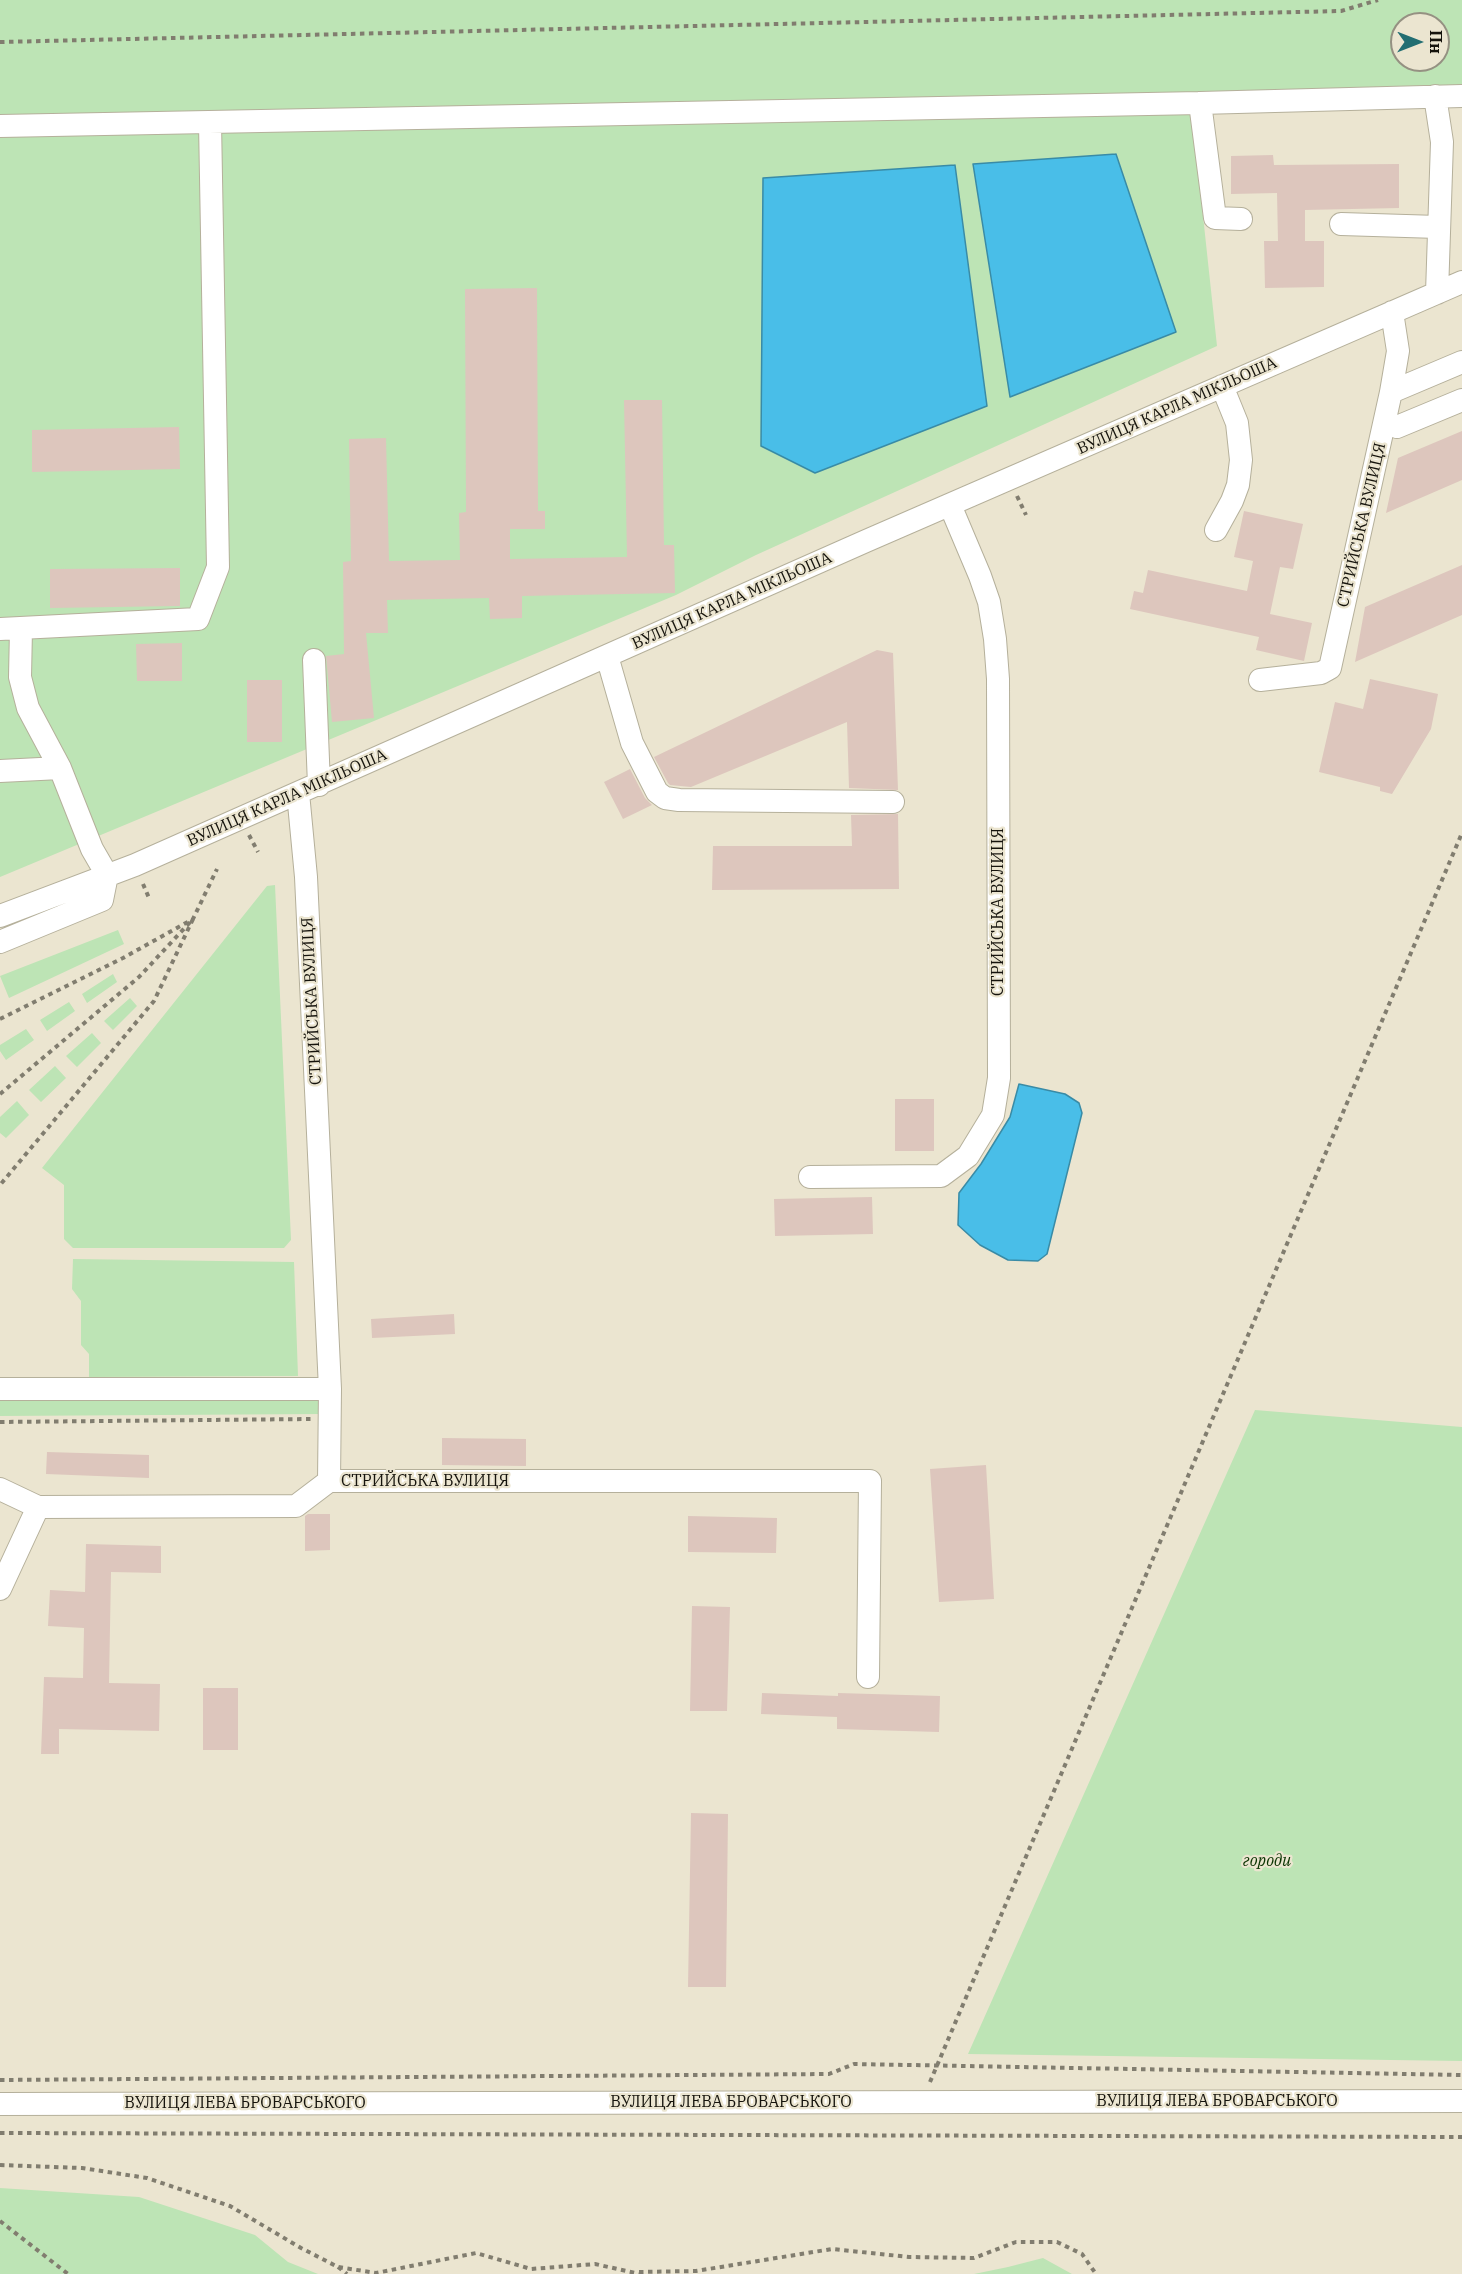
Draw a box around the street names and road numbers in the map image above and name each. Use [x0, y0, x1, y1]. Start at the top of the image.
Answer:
street label: ВУЛИЦЯ КАРЛА МІКЛЬОША [1074, 353, 1280, 459]
street label: СТРИЙСЬКА ВУЛИЦЯ [1334, 441, 1390, 609]
street label: ВУЛИЦЯ КАРЛА МІКЛЬОША [629, 548, 835, 654]
street label: ВУЛИЦЯ КАРЛА МІКЛЬОША [184, 745, 390, 851]
street label: СТРИЙСЬКА ВУЛИЦЯ [988, 828, 1008, 996]
street label: СТРИЙСЬКА ВУЛИЦЯ [298, 917, 326, 1085]
street label: СТРИЙСЬКА ВУЛИЦЯ [341, 1471, 509, 1491]
street label: ВУЛИЦЯ ЛЕВА БРОВАРСЬКОГО [1096, 2091, 1338, 2111]
street label: ВУЛИЦЯ ЛЕВА БРОВАРСЬКОГО [610, 2092, 852, 2112]
street label: ВУЛИЦЯ ЛЕВА БРОВАРСЬКОГО [124, 2093, 366, 2113]

